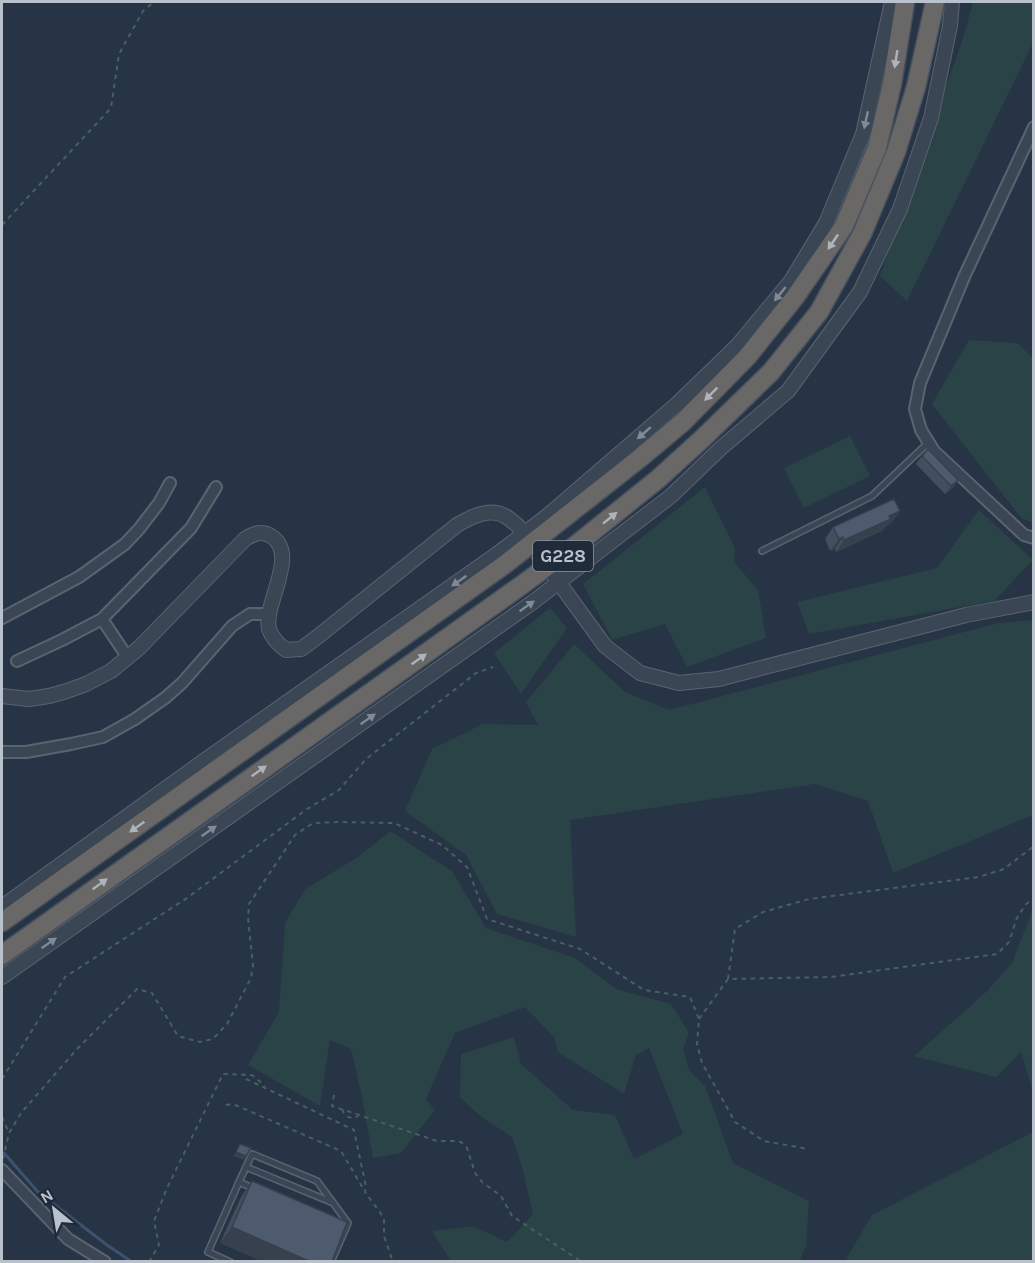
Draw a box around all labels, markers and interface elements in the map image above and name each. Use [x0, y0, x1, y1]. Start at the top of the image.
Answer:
one-way arrow [892, 50, 901, 69]
one-way arrow [861, 111, 870, 130]
one-way arrow [828, 234, 839, 250]
one-way arrow [774, 286, 787, 301]
one-way arrow [704, 386, 718, 401]
one-way arrow [637, 426, 652, 440]
one-way arrow [602, 513, 617, 525]
road number: G228 [533, 541, 593, 571]
one-way arrow [451, 575, 467, 586]
one-way arrow [519, 600, 535, 612]
one-way arrow [411, 653, 426, 665]
one-way arrow [360, 714, 376, 725]
one-way arrow [251, 765, 267, 777]
one-way arrow [129, 821, 145, 833]
one-way arrow [200, 825, 216, 837]
one-way arrow [92, 878, 108, 890]
one-way arrow [41, 937, 57, 949]
north arrow [24, 1179, 84, 1239]
text: N [37, 1185, 56, 1208]

